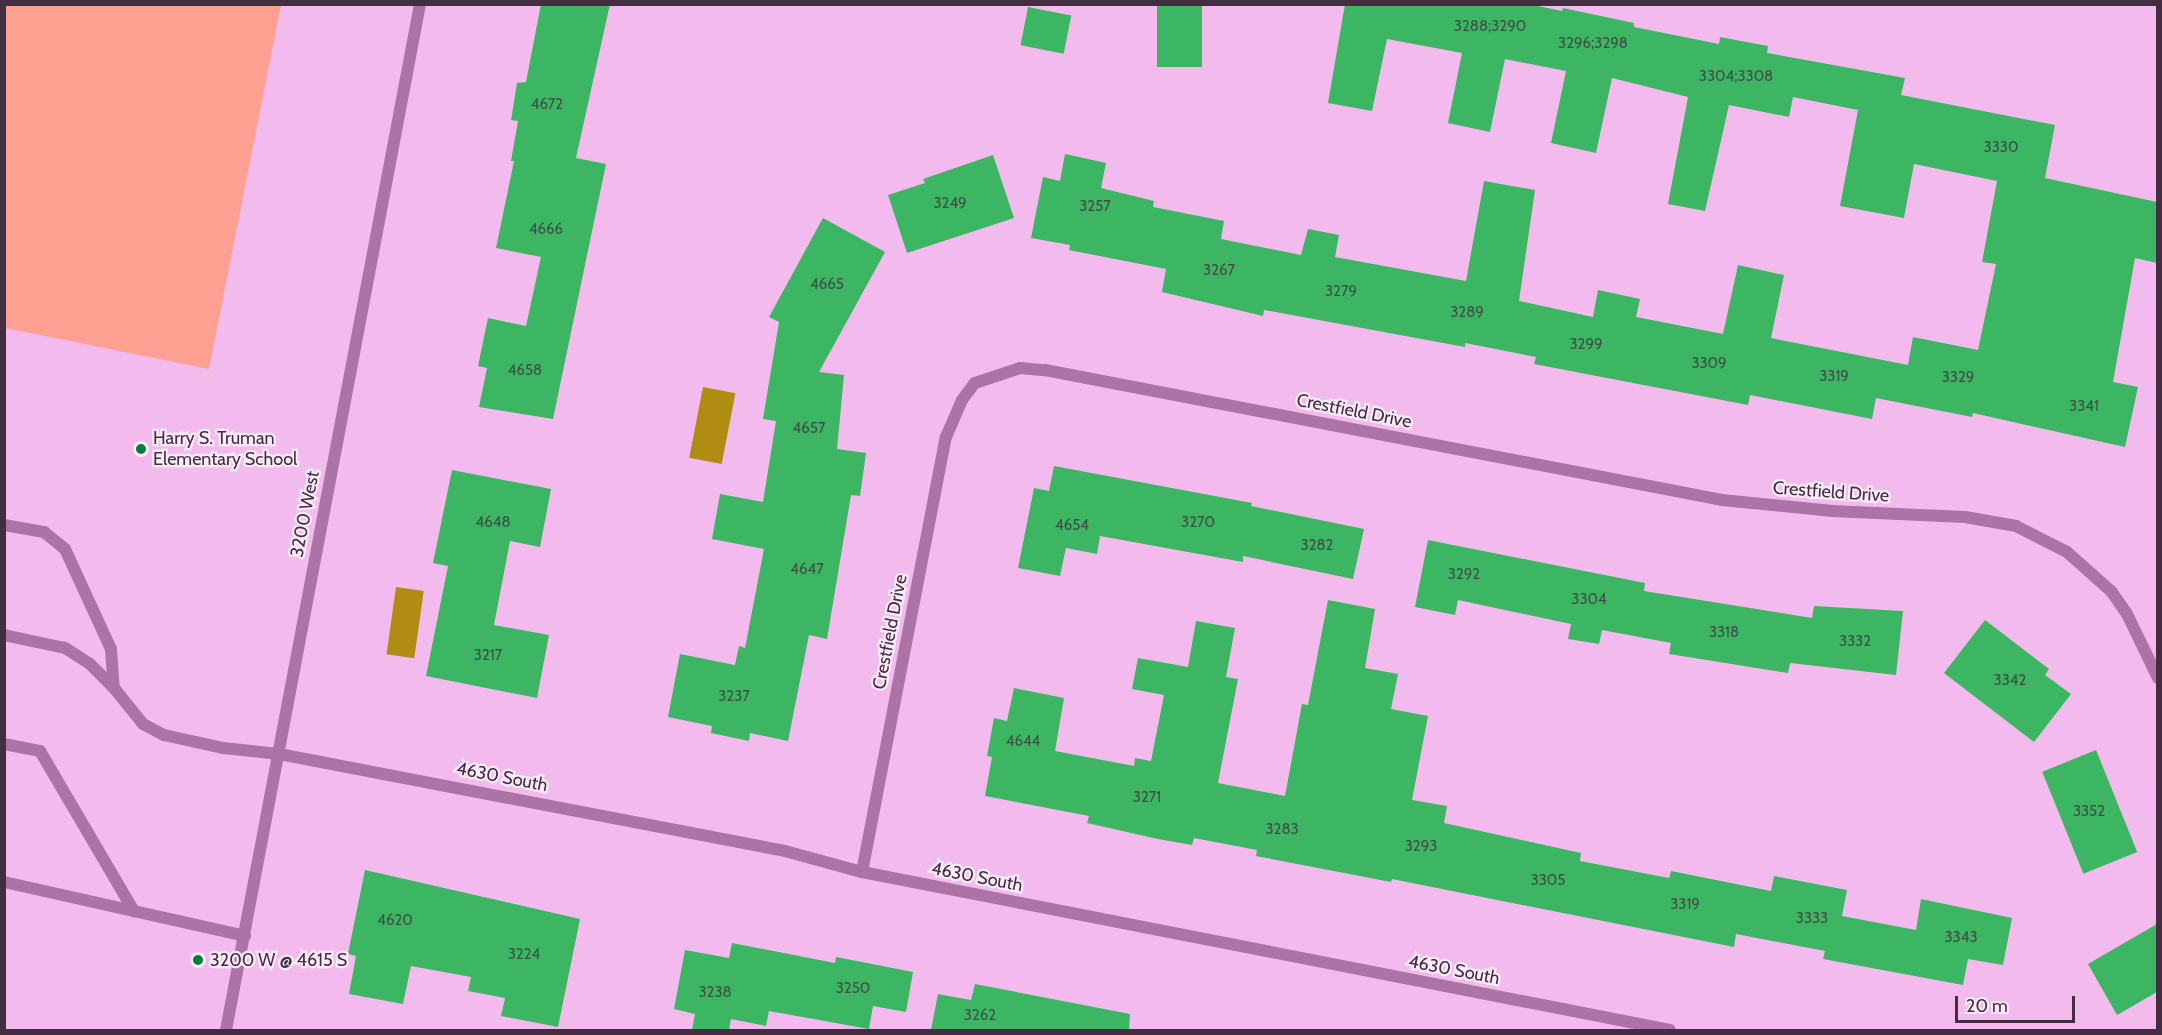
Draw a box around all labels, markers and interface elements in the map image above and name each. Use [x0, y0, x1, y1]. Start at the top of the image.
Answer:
house number: 3288;3290 [1454, 18, 1526, 36]
house number: 3296;3298 [1558, 35, 1628, 53]
house number: 3304;3308 [1699, 68, 1773, 86]
house number: 4672 [531, 96, 563, 114]
house number: 3330 [1984, 139, 2018, 157]
house number: 3249 [933, 195, 967, 213]
house number: 3257 [1079, 198, 1111, 216]
house number: 4666 [529, 221, 563, 239]
house number: 3267 [1203, 262, 1235, 280]
house number: 4665 [810, 276, 844, 294]
house number: 3279 [1325, 283, 1357, 301]
house number: 3289 [1450, 304, 1484, 322]
house number: 3299 [1569, 336, 1603, 354]
house number: 3309 [1691, 355, 1727, 373]
house number: 4658 [508, 362, 542, 380]
house number: 3319 [1819, 368, 1849, 386]
house number: 3329 [1942, 369, 1974, 387]
street label: Crestfield Drive [1295, 389, 1413, 433]
house number: 3341 [2069, 398, 2099, 416]
house number: 4657 [793, 420, 825, 438]
place label: Harry S. Truman Elementary School [153, 428, 297, 470]
marker: Harry S. Truman Elementary School [134, 442, 148, 456]
street label: 3200 West [286, 469, 324, 559]
street label: Crestfield Drive [1772, 477, 1890, 507]
house number: 4648 [476, 514, 510, 532]
house number: 3270 [1181, 514, 1215, 532]
house number: 4654 [1055, 517, 1089, 535]
house number: 3282 [1301, 537, 1333, 555]
house number: 4647 [790, 561, 824, 579]
house number: 3292 [1448, 566, 1480, 584]
street label: Crestfield Drive [868, 573, 912, 691]
house number: 3304 [1571, 591, 1607, 609]
house number: 3318 [1709, 624, 1739, 642]
house number: 3332 [1839, 633, 1871, 651]
house number: 3217 [474, 647, 502, 665]
house number: 3342 [1994, 672, 2026, 690]
house number: 3237 [718, 688, 750, 706]
house number: 4644 [1006, 733, 1040, 751]
street label: 4630 South [454, 758, 550, 796]
house number: 3271 [1133, 789, 1161, 807]
house number: 3352 [2073, 803, 2105, 821]
house number: 3283 [1265, 821, 1299, 839]
house number: 3293 [1405, 838, 1437, 856]
street label: 4630 South [929, 858, 1025, 896]
house number: 3305 [1531, 872, 1565, 890]
house number: 3319 [1670, 896, 1700, 914]
house number: 3333 [1796, 910, 1828, 928]
house number: 4620 [377, 912, 413, 930]
house number: 3343 [1944, 929, 1978, 947]
house number: 3224 [508, 946, 540, 964]
place label: 3200 W @ 4615 S [210, 949, 347, 971]
street label: 4630 South [1406, 951, 1502, 989]
marker: 3200 W @ 4615 S [191, 953, 205, 967]
house number: 3250 [836, 980, 870, 998]
house number: 3238 [698, 984, 732, 1002]
scale bar [1958, 984, 2078, 1022]
text: 20 m [1966, 995, 2008, 1017]
house number: 3262 [964, 1007, 996, 1025]

